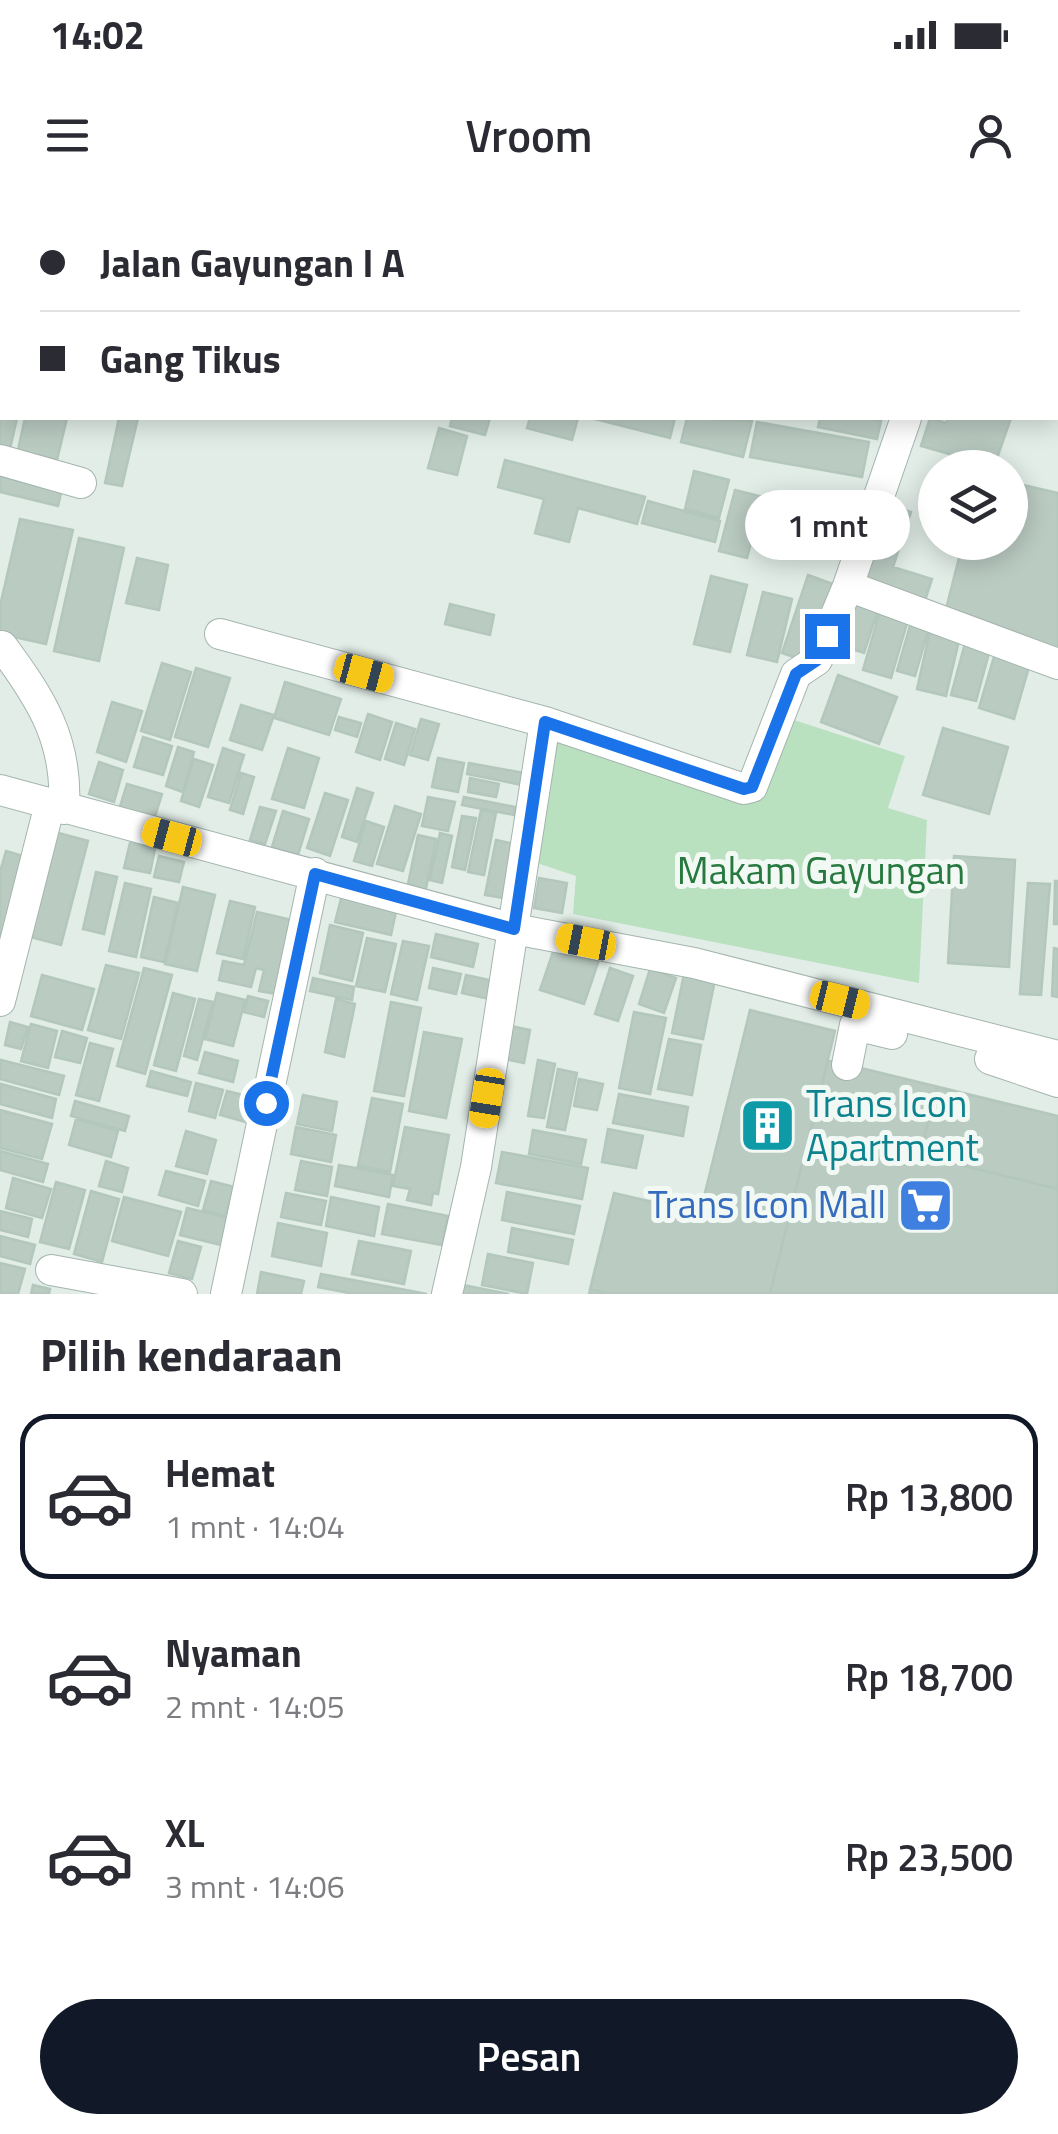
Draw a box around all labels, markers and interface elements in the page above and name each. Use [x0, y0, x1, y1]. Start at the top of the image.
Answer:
text: 14:02 [50, 6, 145, 64]
text: Vroom [465, 101, 593, 169]
icon: menu [40, 108, 95, 163]
icon: person [963, 108, 1018, 163]
text: Jalan Gayungan I A [100, 234, 405, 292]
text: Gang Tikus [100, 330, 281, 388]
map controls [918, 450, 1028, 560]
button: layers [918, 450, 1028, 560]
callout: 1 mnt [744, 491, 910, 561]
text: 1 mnt [787, 501, 868, 549]
route end [805, 614, 850, 659]
car [331, 651, 397, 695]
car [139, 815, 205, 859]
park label: Makam Gayungan [677, 841, 965, 899]
car [554, 922, 618, 962]
car [807, 978, 873, 1022]
car [467, 1066, 507, 1130]
place label: Trans Icon Apartment [806, 1074, 979, 1176]
route start [244, 1081, 289, 1126]
building icon: Trans Icon Apartment [737, 1096, 797, 1156]
place label: Trans Icon Mall [648, 1175, 886, 1233]
supermarket icon: Trans Icon Mall [895, 1175, 955, 1235]
text: Pilih kendaraan [40, 1320, 343, 1388]
text: Hemat [165, 1444, 275, 1502]
icon: car [45, 1452, 135, 1542]
text: Rp 13,800 [845, 1468, 1013, 1526]
text: 1 mnt · 14:04 [165, 1502, 345, 1550]
text: Nyaman [165, 1624, 302, 1682]
icon: car [45, 1632, 135, 1722]
text: Rp 18,700 [845, 1648, 1013, 1706]
text: 2 mnt · 14:05 [165, 1682, 345, 1730]
text: XL [165, 1804, 205, 1862]
icon: car [45, 1812, 135, 1902]
text: Rp 23,500 [845, 1828, 1013, 1886]
text: 3 mnt · 14:06 [165, 1862, 345, 1910]
button: Pesan [40, 1999, 1018, 2114]

